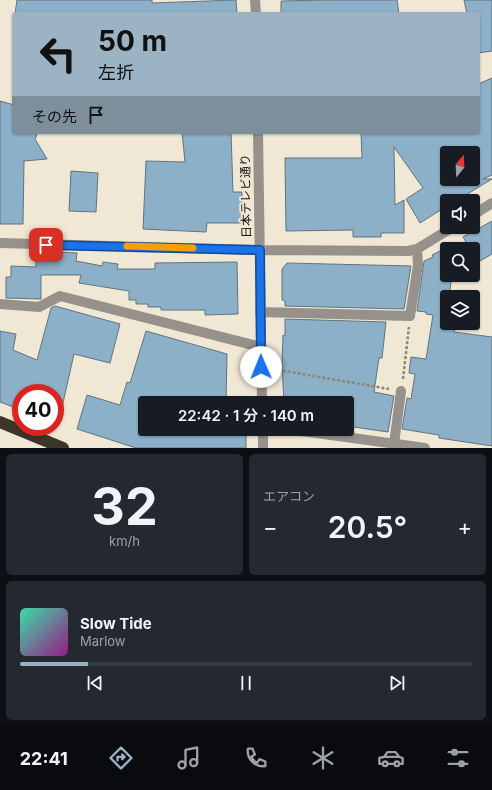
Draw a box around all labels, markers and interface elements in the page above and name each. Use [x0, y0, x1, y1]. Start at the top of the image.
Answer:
text: 50 m [98, 24, 167, 58]
icon: left [32, 28, 84, 80]
text: 左折 [98, 62, 134, 83]
icon: arrive [85, 104, 107, 126]
text: その先 [32, 107, 77, 126]
north arrow [440, 146, 480, 186]
map controls [440, 146, 480, 330]
street label: 日本テレビ通り [237, 154, 254, 238]
button: sound [440, 194, 480, 234]
pin [29, 228, 63, 262]
icon: arrive [35, 234, 57, 256]
button: search [440, 242, 480, 282]
button: layers [440, 290, 480, 330]
position arrow [240, 346, 282, 388]
speed limit sign: 40 [12, 384, 64, 436]
text: 22:42 · 1 分 · 140 m [178, 406, 314, 425]
text: 32 [91, 475, 158, 538]
text: エアコン [263, 488, 315, 504]
text: 20.5° [328, 509, 407, 545]
text: − [263, 514, 278, 540]
text: + [457, 514, 472, 540]
text: km/h [109, 533, 140, 549]
text: Slow Tide [80, 614, 152, 633]
text: Marlow [80, 633, 126, 649]
icon: previous [84, 672, 106, 694]
icon: pause [235, 672, 257, 694]
icon: next [386, 672, 408, 694]
icon: directions [107, 744, 135, 772]
icon: music [175, 744, 203, 772]
icon: phone [242, 744, 270, 772]
icon: climate [309, 744, 337, 772]
icon: car [377, 744, 405, 772]
icon: filters [444, 744, 472, 772]
text: 22:41 [20, 748, 68, 769]

